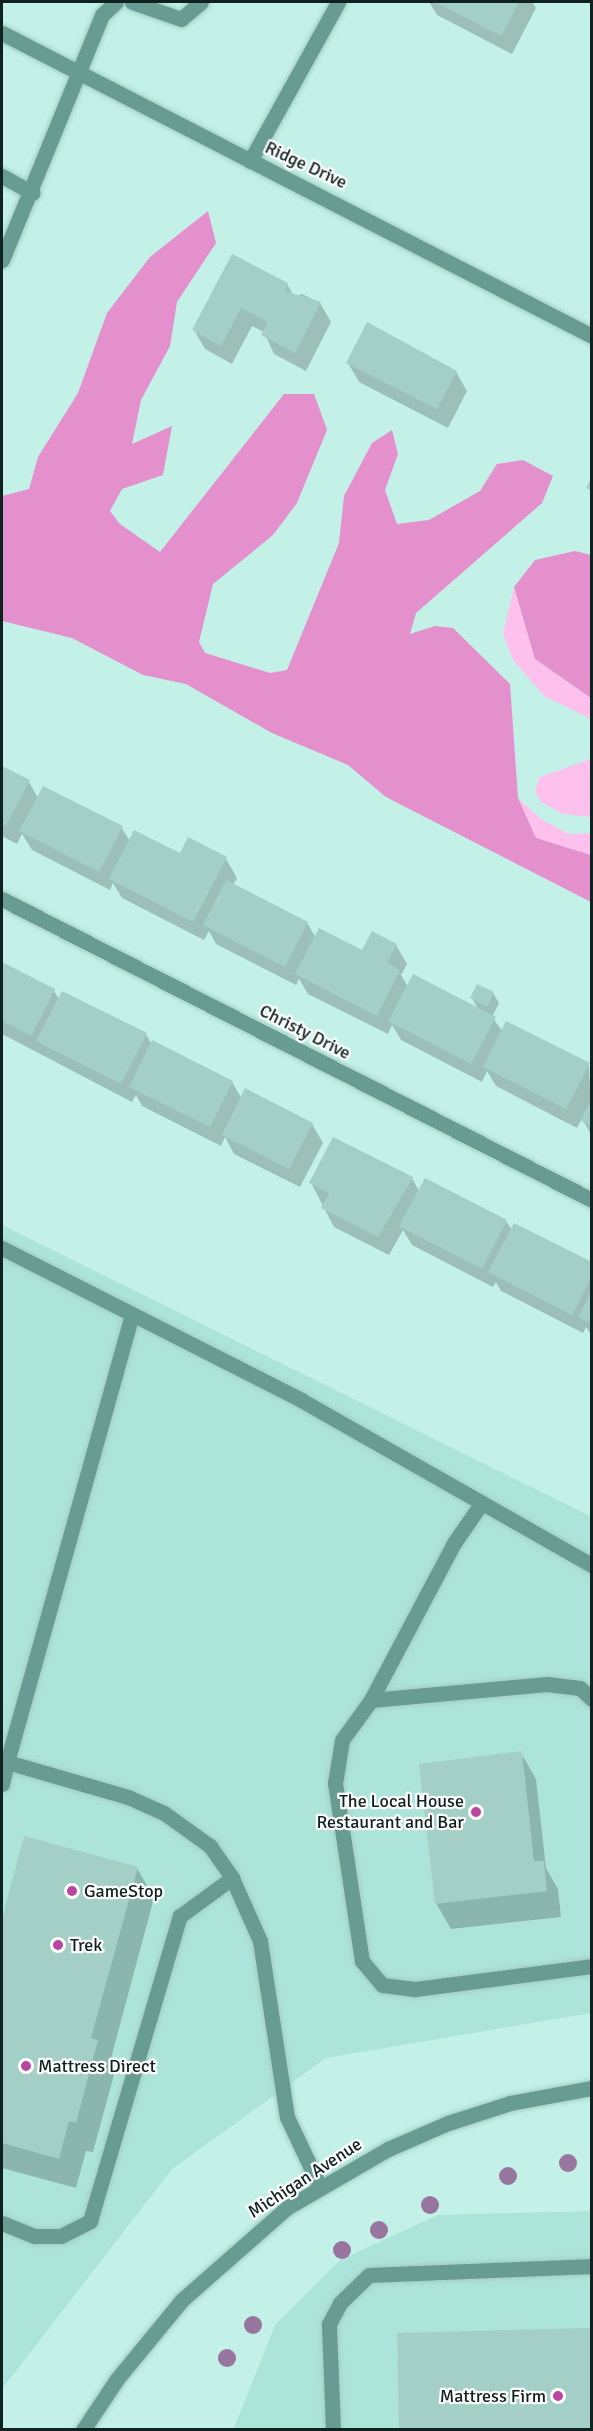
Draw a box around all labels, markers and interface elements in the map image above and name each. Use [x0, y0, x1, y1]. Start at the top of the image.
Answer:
street label: Ridge Drive [262, 137, 350, 193]
street label: Christy Drive [256, 1000, 354, 1064]
place label: The Local House Restaurant and Bar [316, 1791, 464, 1834]
marker: The Local House Restaurant and Bar [469, 1805, 483, 1819]
place label: GameStop [84, 1880, 163, 1902]
marker: GameStop [65, 1884, 79, 1898]
place label: Trek [70, 1934, 102, 1956]
marker: Trek [51, 1938, 65, 1952]
place label: Mattress Direct [38, 2055, 156, 2077]
marker: Mattress Direct [19, 2059, 33, 2073]
street label: Michigan Avenue [244, 2133, 366, 2223]
place label: Mattress Firm [440, 2385, 546, 2407]
marker: Mattress Firm [551, 2389, 565, 2403]

